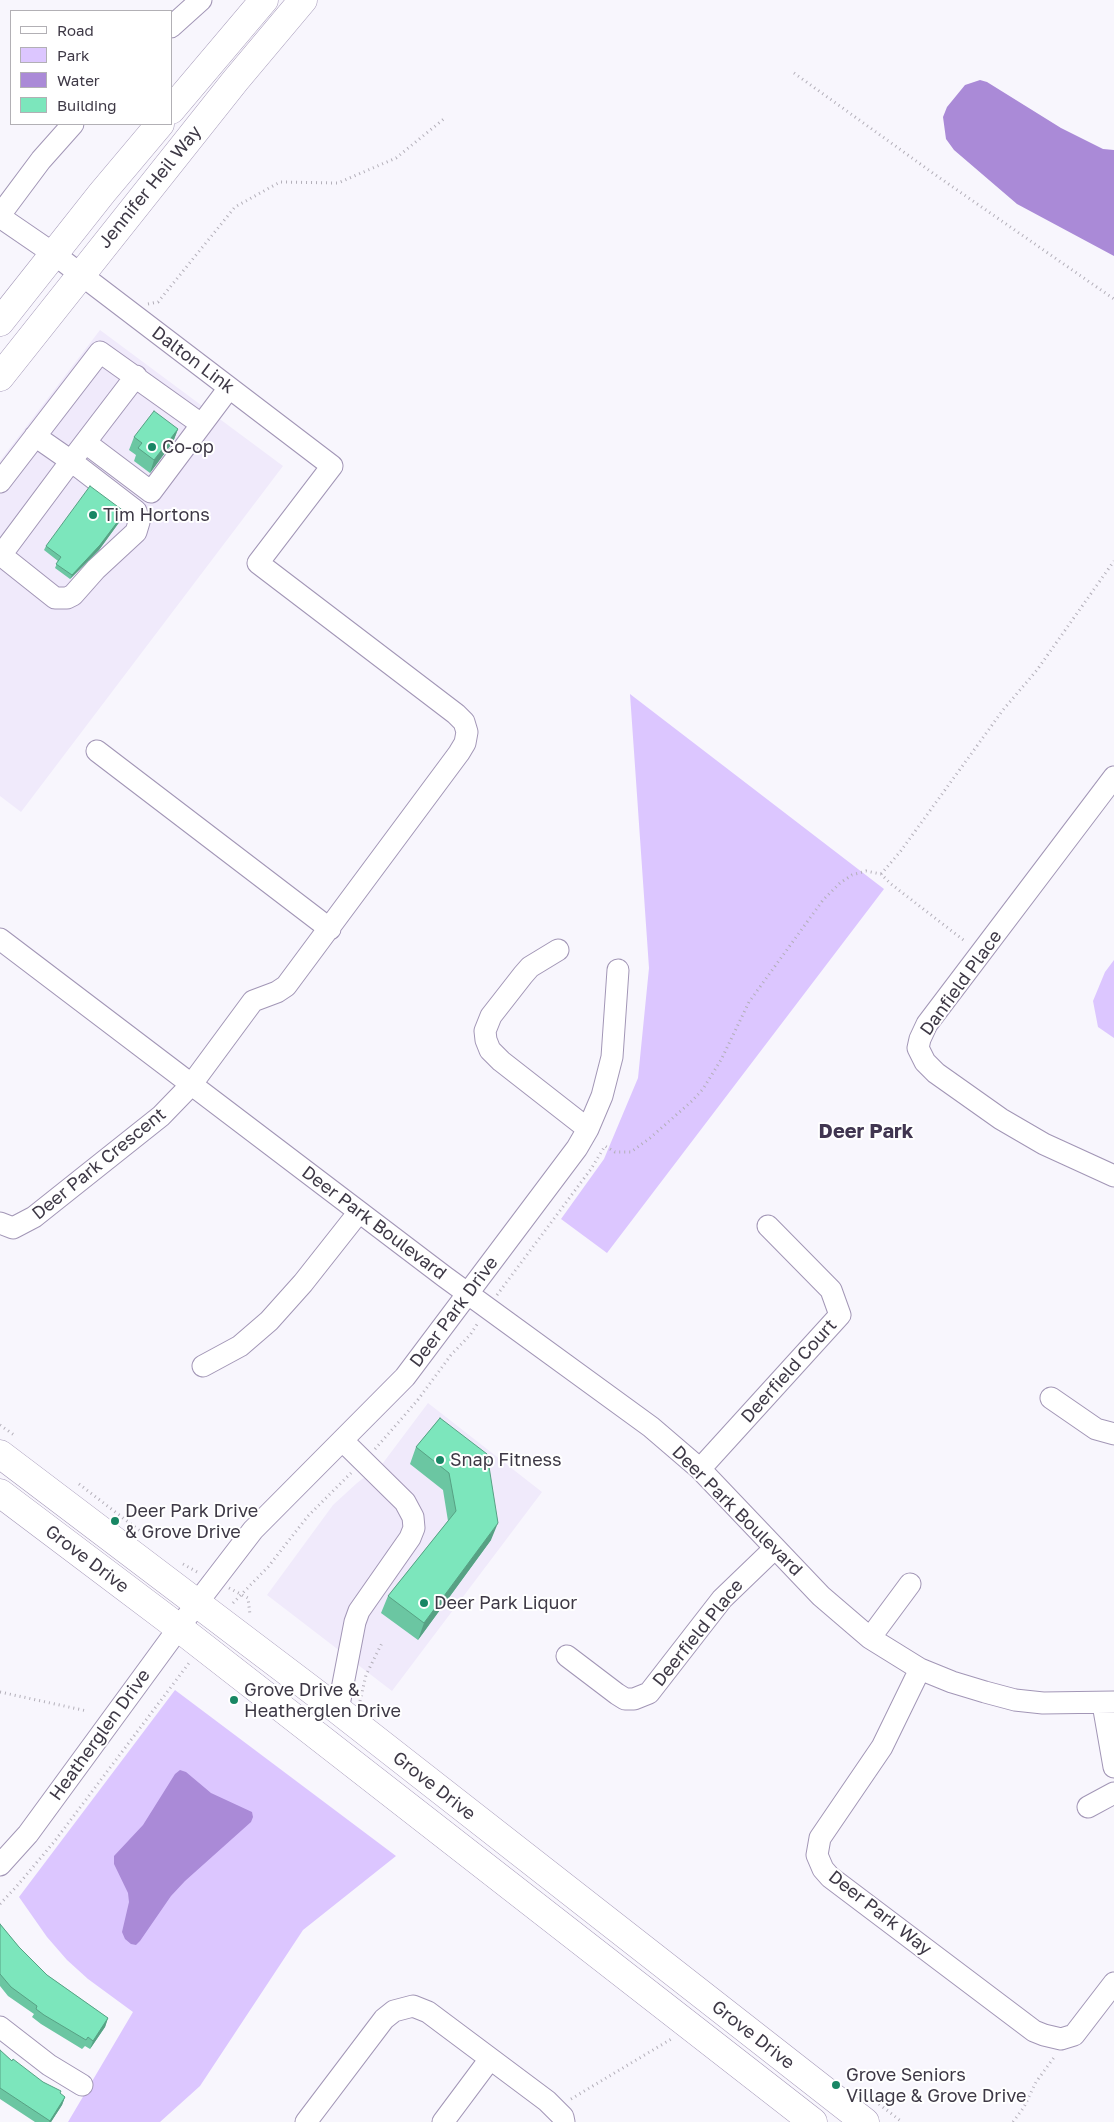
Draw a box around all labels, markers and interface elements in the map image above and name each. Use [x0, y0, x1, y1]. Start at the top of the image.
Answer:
legend [10, 10, 172, 125]
text: Road [57, 21, 94, 39]
text: Park [57, 46, 89, 64]
text: Water [57, 71, 100, 89]
text: Building [57, 96, 117, 114]
street label: Jennifer Heil Way [94, 121, 206, 253]
street label: Dalton Link [147, 322, 239, 398]
place label: Co-op [162, 436, 214, 458]
marker: Co-op [146, 441, 158, 453]
place label: Tim Hortons [103, 504, 210, 526]
marker: Tim Hortons [87, 509, 99, 521]
street label: Danfield Place [916, 926, 1006, 1040]
street label: Deer Park Crescent [28, 1103, 170, 1225]
district label: Deer Park [819, 1120, 913, 1144]
street label: Deer Park Boulevard [297, 1162, 451, 1284]
street label: Deer Park Drive [405, 1252, 503, 1372]
street label: Deerfield Court [737, 1315, 841, 1427]
street label: Deer Park Boulevard [667, 1441, 807, 1581]
place label: Snap Fitness [450, 1449, 562, 1471]
marker: Snap Fitness [434, 1454, 446, 1466]
place label: Deer Park Drive & Grove Drive [125, 1500, 258, 1542]
marker: Deer Park Drive & Grove Drive [109, 1515, 121, 1527]
street label: Grove Drive [41, 1521, 133, 1597]
street label: Deerfield Place [648, 1575, 748, 1691]
place label: Deer Park Liquor [434, 1592, 577, 1614]
marker: Deer Park Liquor [418, 1597, 430, 1609]
street label: Heatherglen Drive [45, 1665, 155, 1805]
place label: Grove Drive & Heatherglen Drive [244, 1679, 401, 1722]
marker: Grove Drive & Heatherglen Drive [228, 1694, 240, 1706]
street label: Grove Drive [388, 1747, 480, 1825]
street label: Deer Park Way [824, 1866, 936, 1960]
street label: Grove Drive [707, 1996, 799, 2074]
place label: Grove Seniors Village & Grove Drive [846, 2064, 1026, 2106]
marker: Grove Seniors Village & Grove Drive [830, 2079, 842, 2091]

